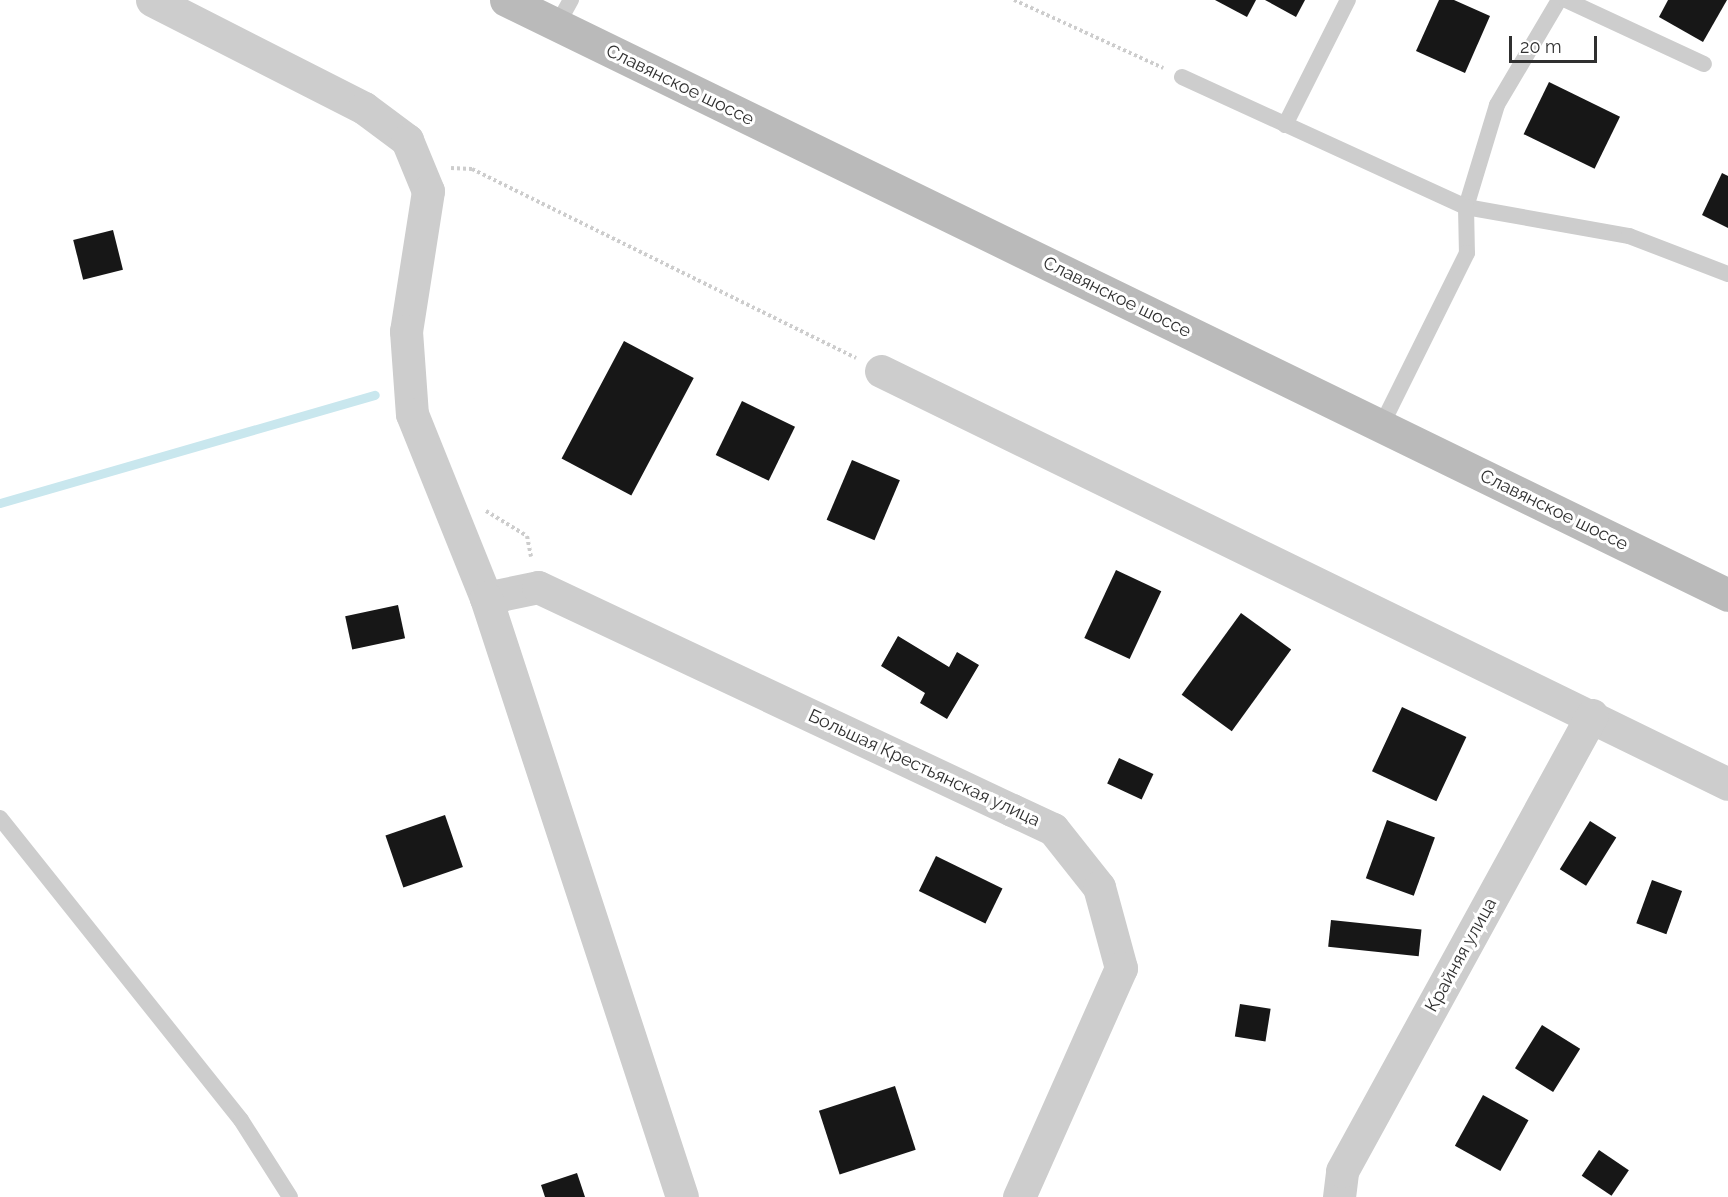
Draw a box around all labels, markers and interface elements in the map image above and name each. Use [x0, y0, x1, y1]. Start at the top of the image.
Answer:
scale bar [1512, 24, 1600, 62]
text: 20 m [1520, 36, 1562, 57]
street label: Славянское шоссе [603, 40, 757, 130]
street label: Славянское шоссе [1040, 252, 1194, 342]
street label: Славянское шоссе [1477, 465, 1631, 555]
street label: Большая Крестьянская улица [805, 705, 1043, 831]
street label: Крайняя улица [1421, 894, 1501, 1016]

